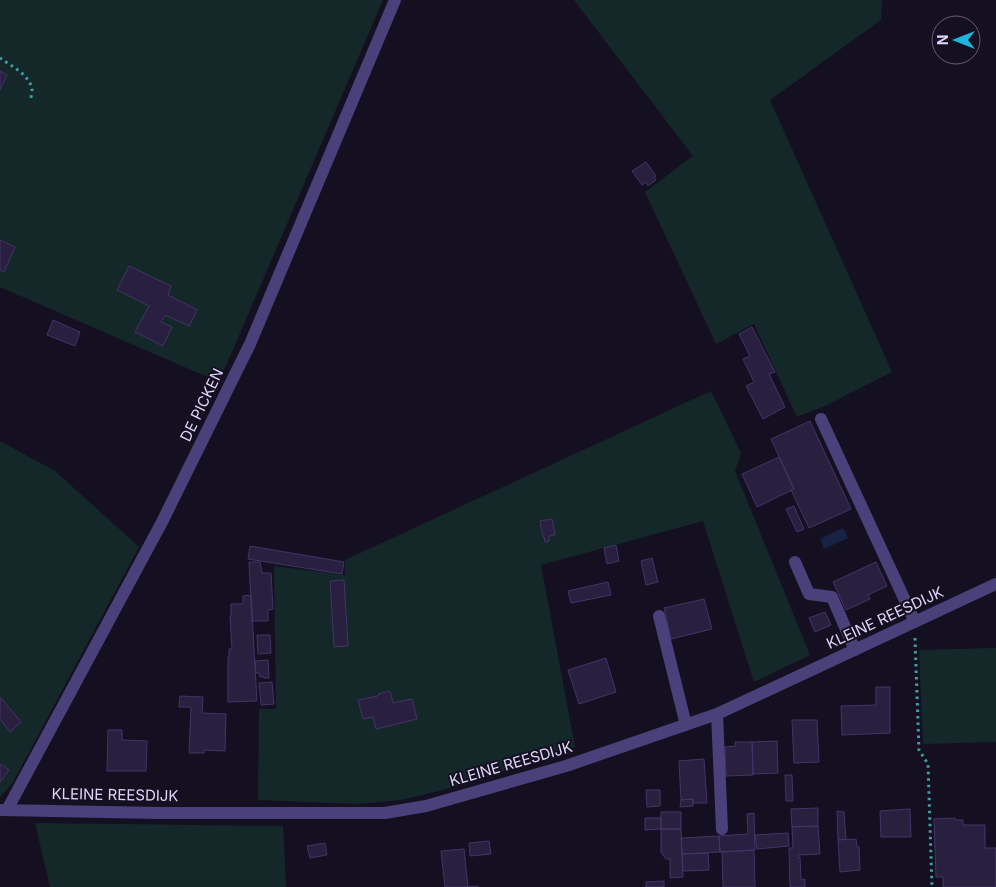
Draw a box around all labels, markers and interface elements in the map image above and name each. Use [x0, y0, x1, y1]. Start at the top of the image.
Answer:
north arrow [931, 15, 981, 65]
text: N [934, 35, 951, 45]
street label: DE PICKEN [176, 365, 227, 444]
street label: KLEINE REESDIJK [823, 582, 946, 653]
street label: KLEINE REESDIJK [447, 737, 574, 790]
street label: KLEINE REESDIJK [51, 784, 179, 805]

